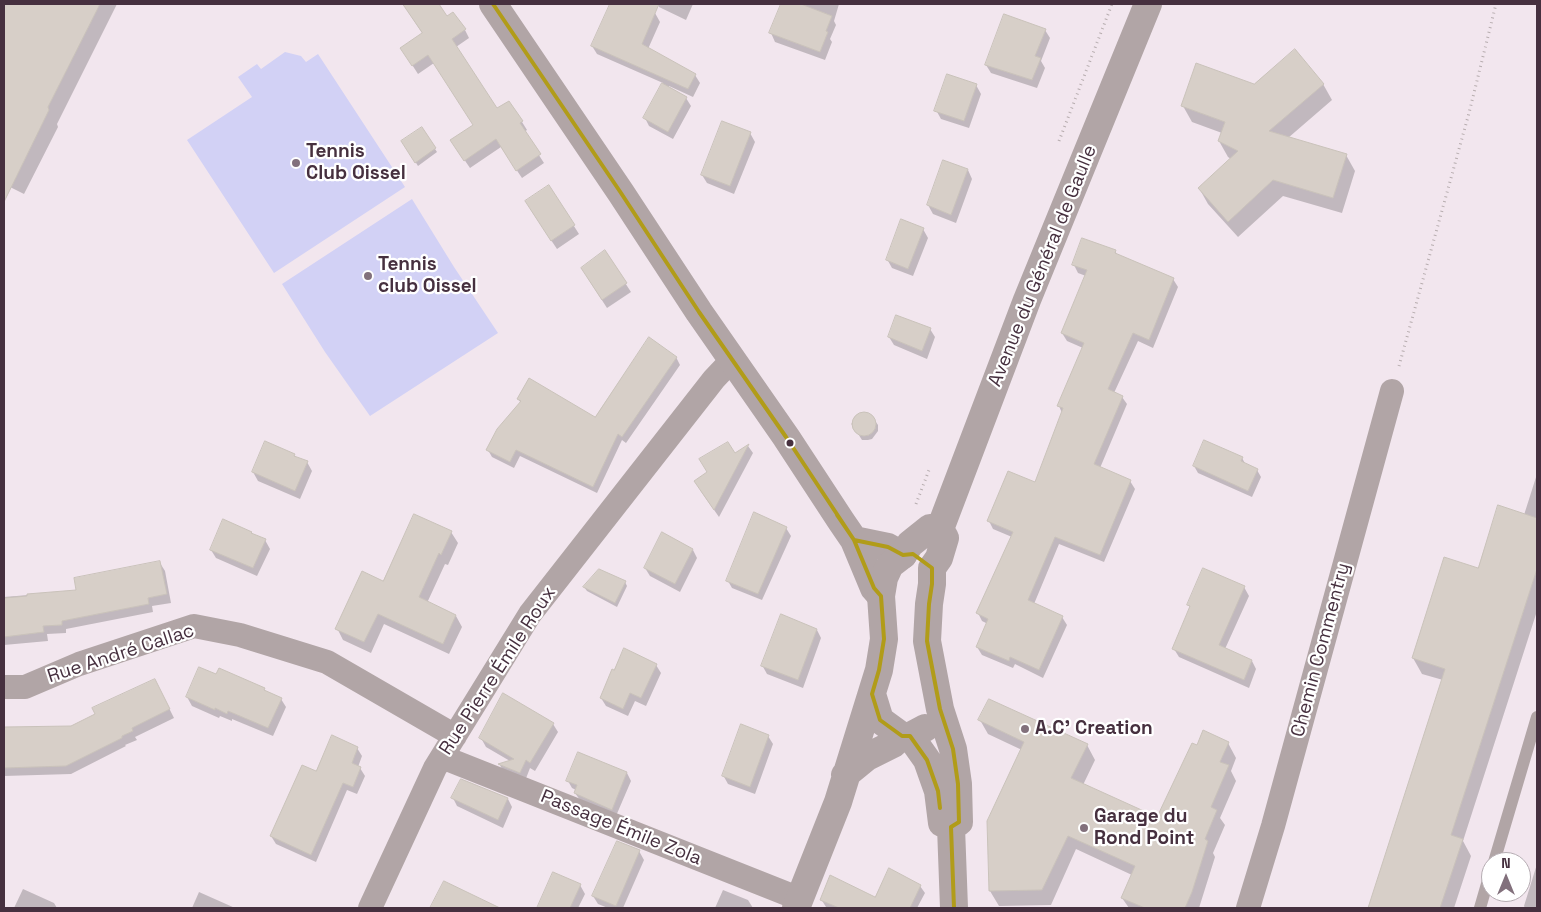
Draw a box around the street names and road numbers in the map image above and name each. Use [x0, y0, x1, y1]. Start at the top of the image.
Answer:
street label: Avenue du Général de Gaulle [984, 142, 1102, 390]
street label: Chemin Commentry [1287, 560, 1355, 740]
street label: Rue Pierre Émile Roux [435, 582, 561, 760]
street label: Rue André Callac [45, 620, 197, 688]
street label: Passage Émile Zola [537, 785, 705, 871]

